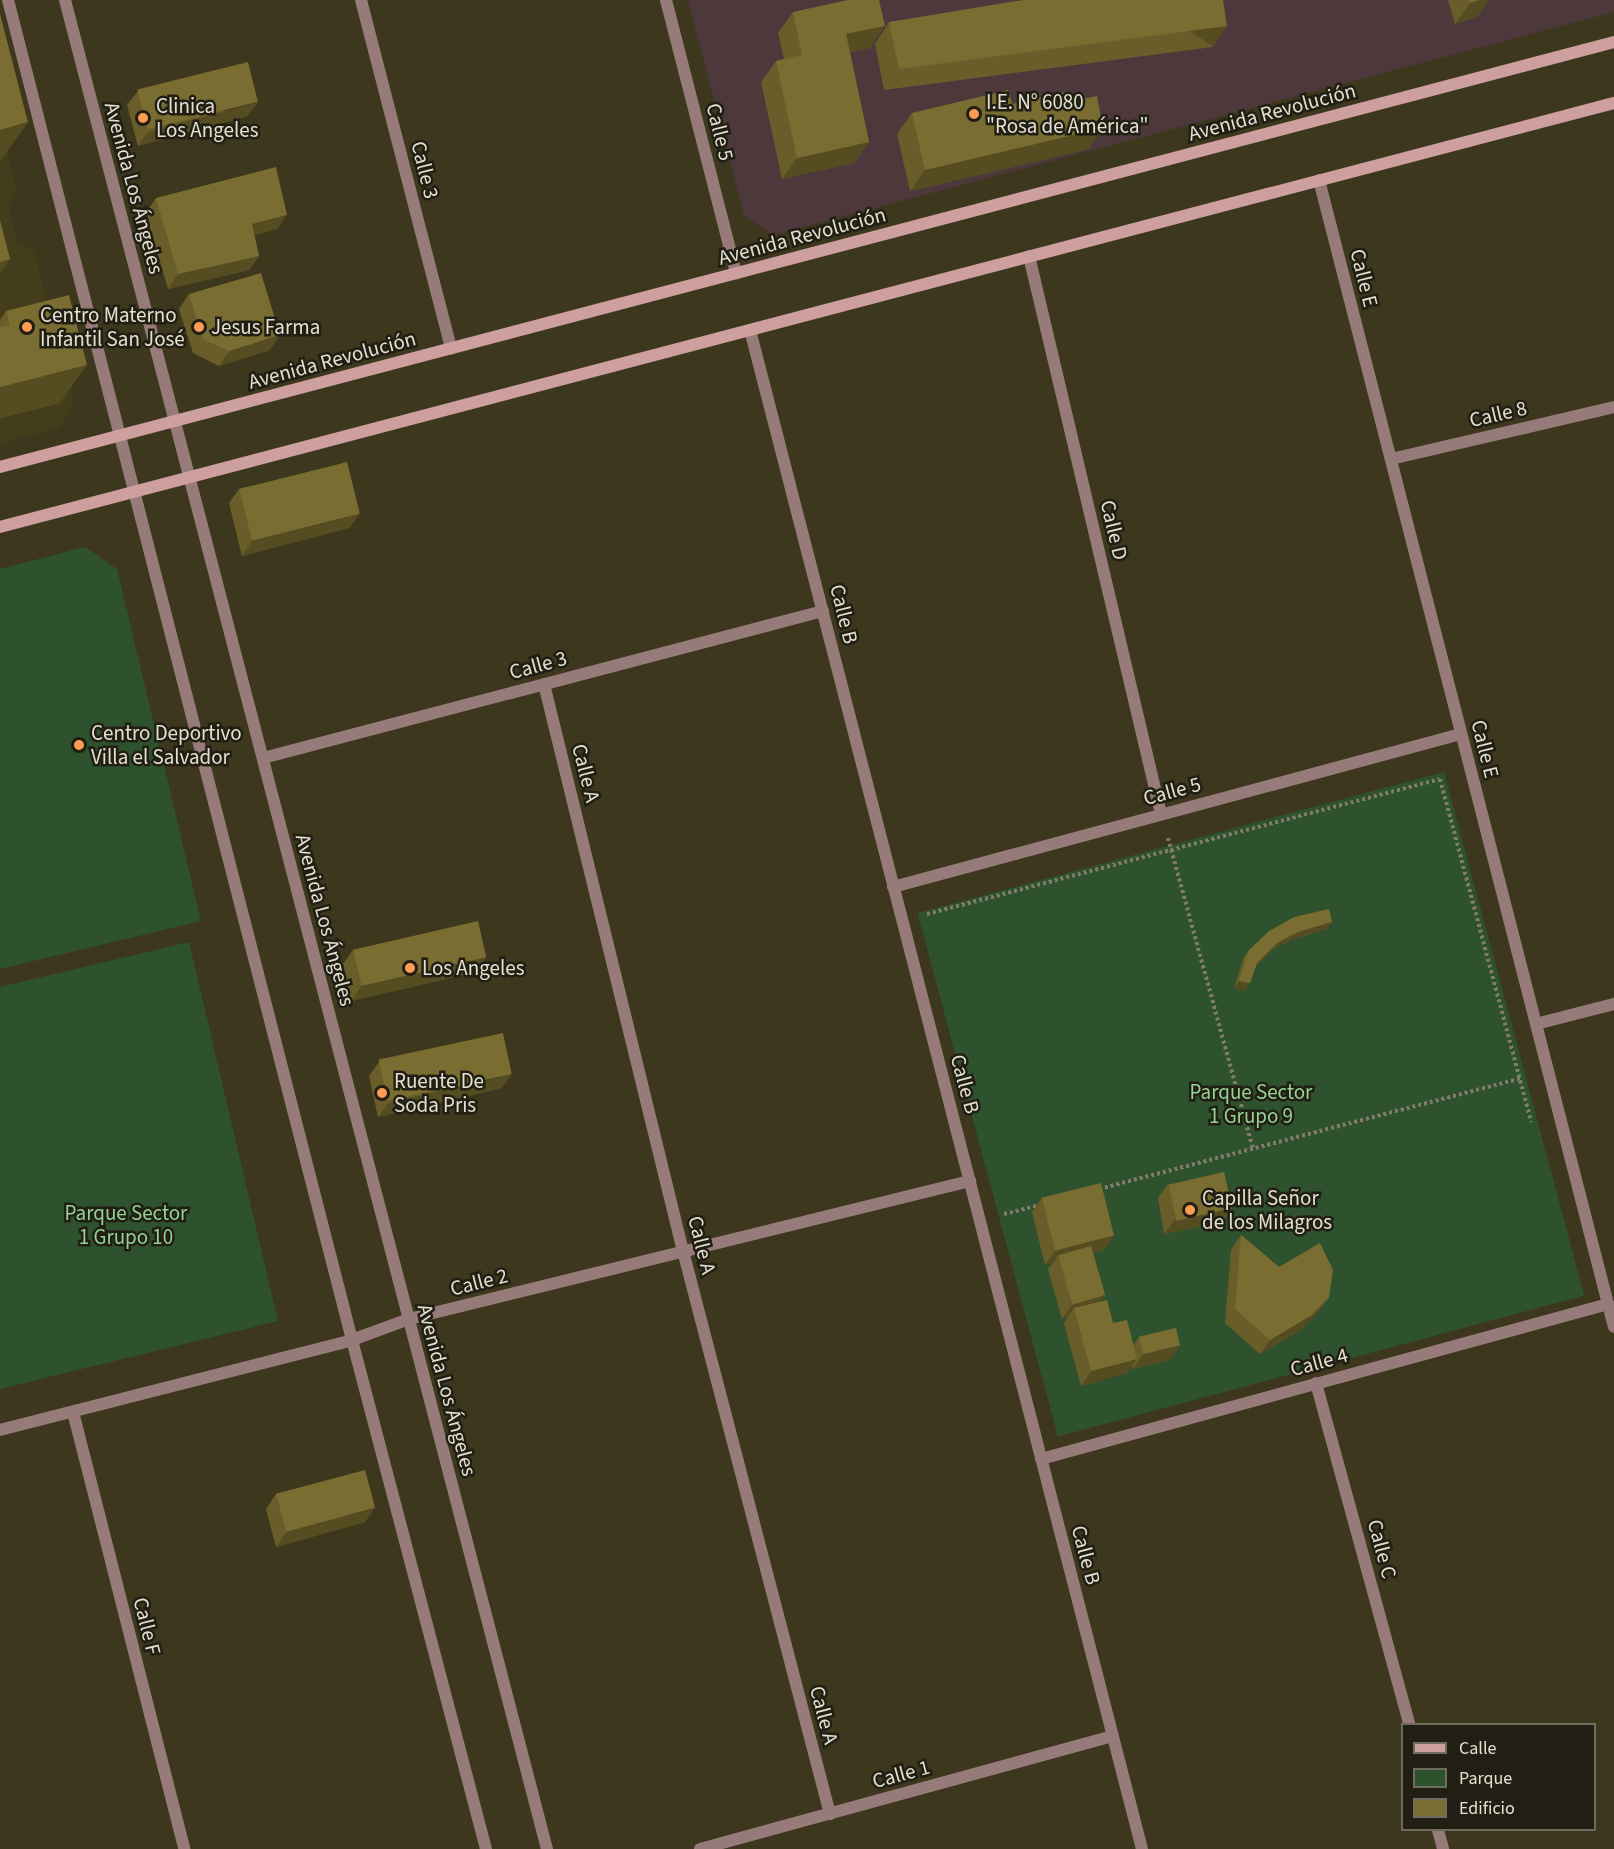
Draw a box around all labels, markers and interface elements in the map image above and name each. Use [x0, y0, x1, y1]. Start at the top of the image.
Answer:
street label: Avenida Revolución [1186, 78, 1358, 146]
place label: I.E. N° 6080 "Rosa de América" [986, 89, 1148, 139]
place label: Clinica Los Angeles [156, 93, 258, 143]
street label: Avenida Los Ángeles [99, 99, 169, 277]
street label: Calle 5 [701, 101, 739, 163]
marker: I.E. N° 6080 "Rosa de América" [967, 107, 981, 121]
marker: Clinica Los Angeles [134, 109, 152, 127]
street label: Calle 3 [406, 139, 444, 201]
street label: Avenida Revolución [716, 202, 888, 270]
street label: Calle E [1345, 246, 1383, 310]
place label: Centro Materno Infantil San José [40, 302, 185, 352]
place label: Jesus Farma [211, 314, 320, 340]
marker: Centro Materno Infantil San José [18, 318, 36, 336]
marker: Jesus Farma [192, 320, 206, 334]
street label: Avenida Revolución [246, 326, 418, 394]
street label: Calle 8 [1467, 395, 1529, 433]
street label: Calle D [1095, 498, 1133, 562]
street label: Calle B [824, 582, 864, 646]
street label: Calle 3 [507, 645, 569, 685]
street label: Calle E [1466, 717, 1504, 781]
place label: Centro Deportivo Villa el Salvador [91, 720, 242, 770]
marker: Centro Deportivo Villa el Salvador [72, 738, 86, 752]
street label: Calle A [567, 741, 605, 805]
street label: Calle 5 [1141, 771, 1203, 811]
street label: Avenida Los Ángeles [290, 831, 360, 1009]
place label: Los Angeles [422, 955, 524, 981]
marker: Los Angeles [403, 961, 417, 975]
street label: Calle B [945, 1052, 985, 1116]
place label: Ruente De Soda Pris [394, 1068, 484, 1118]
park label: Parque Sector 1 Grupo 9 [1190, 1079, 1312, 1129]
marker: Ruente De Soda Pris [375, 1086, 389, 1100]
place label: Capilla Señor de los Milagros [1202, 1185, 1332, 1235]
park label: Parque Sector 1 Grupo 10 [65, 1200, 187, 1250]
marker: Capilla Señor de los Milagros [1183, 1203, 1197, 1217]
street label: Calle A [683, 1213, 721, 1277]
street label: Calle 2 [448, 1263, 510, 1301]
street label: Avenida Los Ángeles [412, 1301, 482, 1479]
street label: Calle 4 [1288, 1342, 1350, 1382]
street label: Calle C [1362, 1517, 1402, 1581]
street label: Calle B [1066, 1523, 1106, 1587]
street label: Calle F [128, 1595, 166, 1657]
street label: Calle A [804, 1683, 844, 1747]
legend [1401, 1723, 1596, 1831]
text: Calle [1459, 1736, 1496, 1761]
street label: Calle 1 [870, 1754, 932, 1794]
text: Parque [1459, 1766, 1512, 1791]
text: Edificio [1459, 1796, 1515, 1821]

